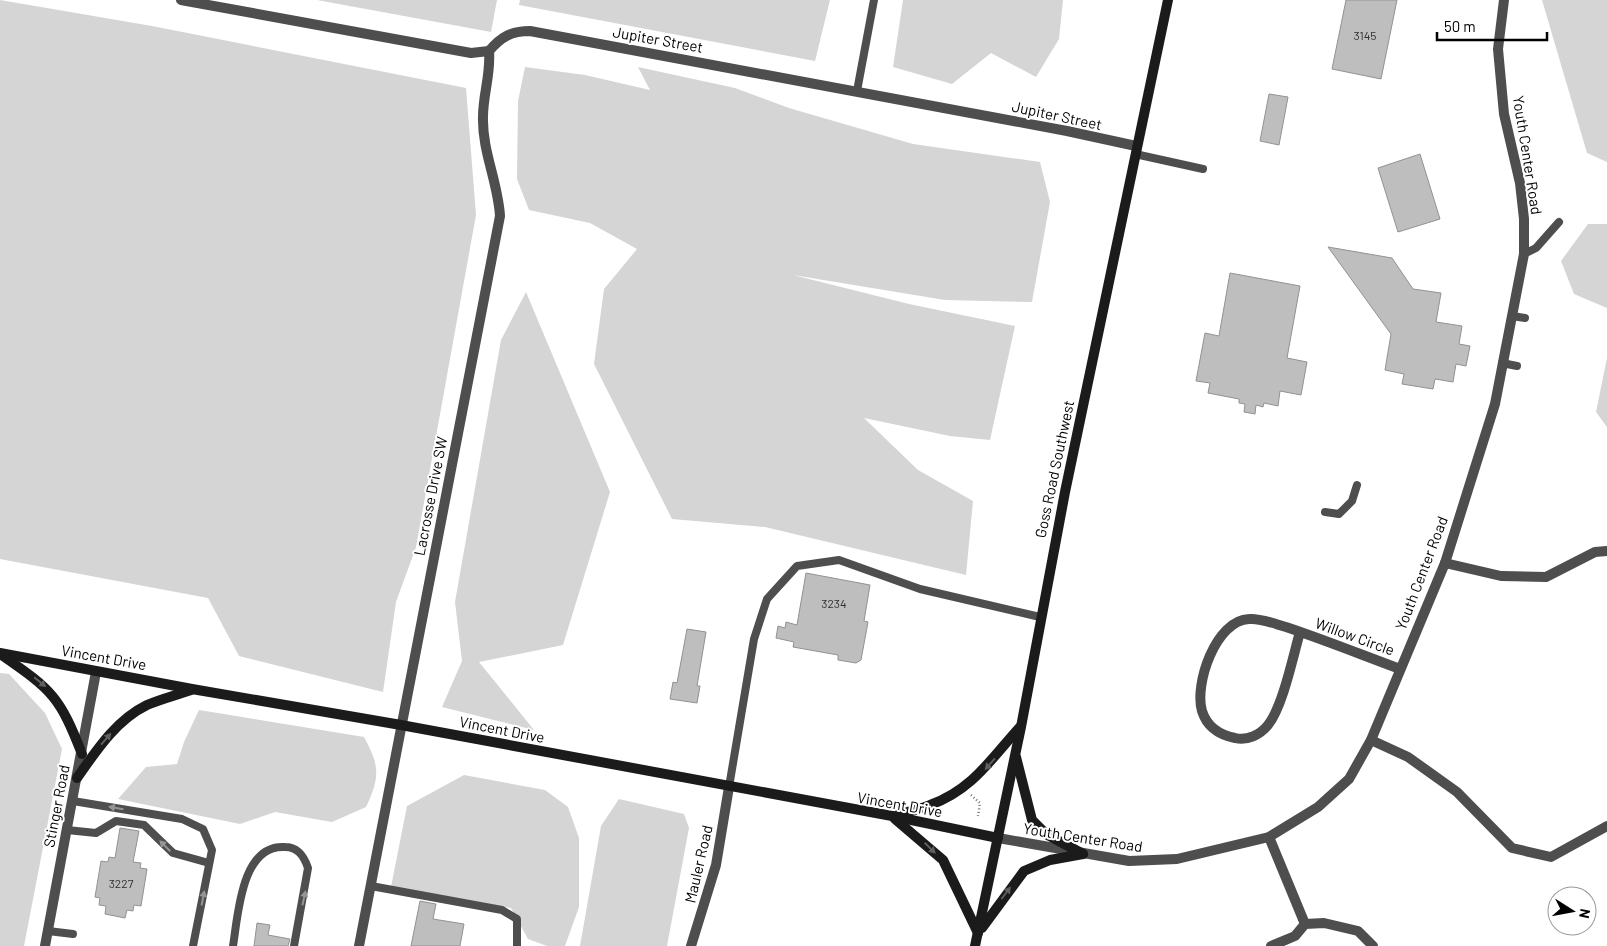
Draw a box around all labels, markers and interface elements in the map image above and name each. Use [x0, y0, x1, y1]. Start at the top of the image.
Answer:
scale bar [1437, 10, 1547, 42]
text: 50 m [1444, 17, 1476, 35]
street label: Jupiter Street [611, 22, 705, 56]
house number: 3145 [1353, 28, 1377, 42]
street label: Youth Center Road [1510, 94, 1546, 216]
street label: Jupiter Street [1010, 97, 1104, 133]
street label: Goss Road Southwest [1031, 399, 1077, 539]
street label: Lacrosse Drive SW [410, 435, 450, 557]
street label: Youth Center Road [1391, 514, 1451, 632]
house number: 3234 [821, 596, 847, 610]
street label: Willow Circle [1313, 613, 1397, 659]
street label: Vincent Drive [60, 641, 148, 673]
one-way arrow [33, 676, 46, 687]
street label: Vincent Drive [458, 712, 546, 746]
one-way arrow [101, 733, 112, 746]
one-way arrow [984, 757, 995, 770]
street label: Stinger Road [39, 763, 73, 849]
street label: Vincent Drive [856, 788, 944, 820]
one-way arrow [107, 803, 123, 811]
street label: Youth Center Road [1022, 819, 1144, 855]
street label: Mauler Road [680, 823, 716, 905]
one-way arrow [159, 840, 171, 852]
one-way arrow [924, 842, 936, 854]
house number: 3227 [109, 876, 134, 890]
one-way arrow [1001, 886, 1011, 900]
north arrow [1547, 886, 1597, 936]
one-way arrow [199, 890, 207, 906]
one-way arrow [300, 890, 308, 906]
text: N [1576, 907, 1594, 920]

